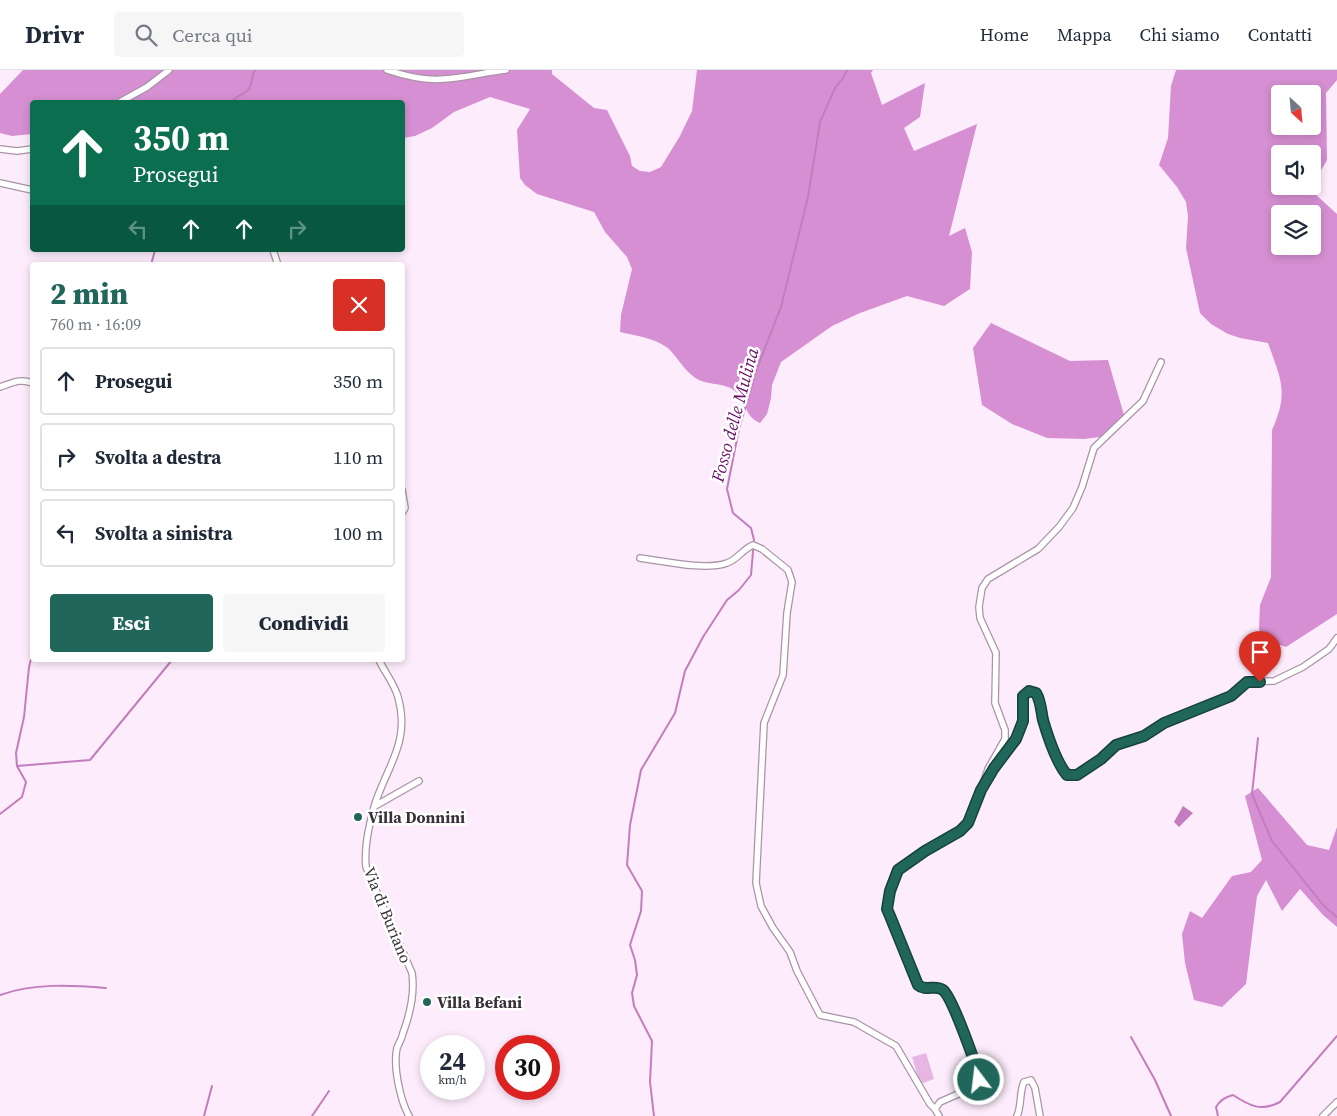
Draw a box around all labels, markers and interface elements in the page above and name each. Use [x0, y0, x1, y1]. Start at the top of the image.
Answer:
search box [114, 12, 464, 57]
text: Drivr [25, 18, 84, 51]
icon: search [132, 21, 160, 49]
text: Cerca qui [172, 22, 253, 48]
text: Home [980, 22, 1029, 47]
text: Mappa [1057, 22, 1112, 47]
text: Chi siamo [1140, 22, 1220, 47]
text: Contatti [1248, 22, 1312, 47]
north arrow [1271, 85, 1321, 135]
map controls [1271, 85, 1321, 255]
text: 350 m [133, 114, 229, 162]
icon: ahead [50, 120, 115, 185]
button: sound [1271, 145, 1321, 195]
text: Prosegui [133, 159, 218, 189]
button: layers [1271, 205, 1321, 255]
icon: left [124, 215, 152, 243]
icon: ahead [177, 215, 205, 243]
icon: ahead [230, 215, 258, 243]
icon: right [283, 215, 311, 243]
text: 2 min [50, 273, 128, 314]
button: close [333, 279, 385, 331]
text: 760 m · 16:09 [50, 313, 141, 335]
water label: Fosso delle Mulina [704, 344, 765, 486]
icon: ahead [52, 367, 80, 395]
text: Prosegui [95, 368, 172, 394]
text: 350 m [333, 368, 383, 394]
icon: right [52, 443, 80, 471]
text: Svolta a destra [95, 444, 221, 470]
text: 110 m [333, 444, 383, 470]
icon: left [52, 519, 80, 547]
text: Svolta a sinistra [95, 520, 233, 546]
text: 100 m [333, 520, 383, 546]
button: Esci [50, 594, 213, 652]
button: Condividi [223, 594, 385, 652]
pin [1239, 631, 1281, 682]
icon: arrive [1246, 638, 1274, 666]
place label: Villa Donnini [368, 806, 465, 828]
marker: Villa Donnini [352, 811, 364, 823]
street label: Via di Buriano [359, 864, 417, 966]
place label: Villa Befani [437, 991, 522, 1013]
marker: Villa Befani [421, 996, 433, 1008]
speed limit sign: 30 [495, 1035, 560, 1100]
text: 24 [439, 1044, 466, 1078]
position arrow [952, 1053, 1004, 1105]
text: km/h [438, 1072, 467, 1088]

